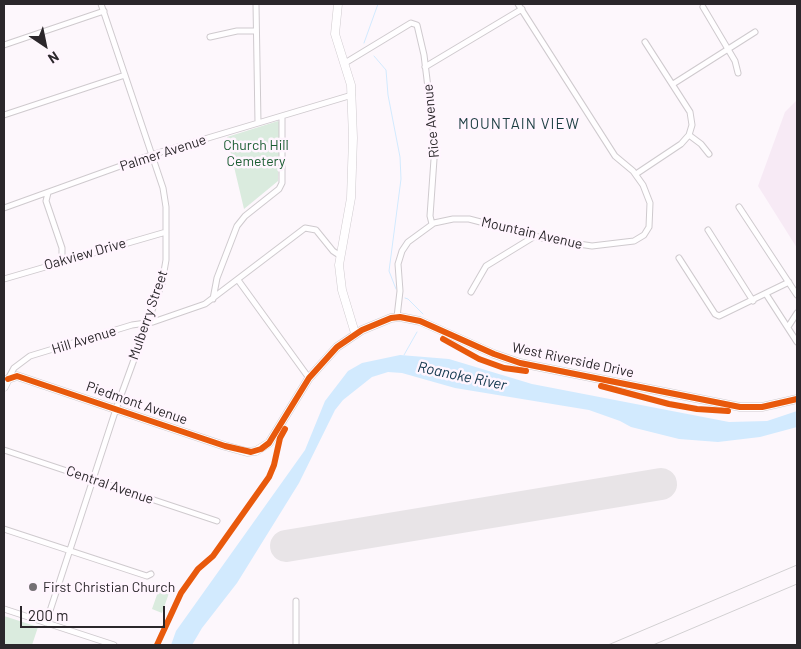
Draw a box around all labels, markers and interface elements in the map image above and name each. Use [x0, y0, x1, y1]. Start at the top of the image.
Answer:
north arrow [20, 20, 70, 70]
text: N [45, 48, 62, 68]
street label: Rice Avenue [419, 83, 443, 159]
district label: MOUNTAIN VIEW [456, 115, 582, 133]
street label: Palmer Avenue [118, 131, 208, 175]
park label: Church Hill Cemetery [223, 137, 289, 170]
street label: Mountain Avenue [480, 213, 584, 253]
street label: Oakview Drive [42, 234, 128, 274]
street label: Mulberry Street [125, 268, 171, 362]
street label: Hill Avenue [50, 322, 118, 358]
street label: West Riverside Drive [511, 339, 635, 381]
water label: Roanoke River [416, 358, 508, 394]
street label: Piedmont Avenue [84, 378, 190, 428]
street label: Central Avenue [64, 462, 156, 508]
place label: First Christian Church [43, 579, 175, 595]
marker: First Christian Church [27, 581, 39, 593]
scale bar [22, 596, 168, 628]
text: 200 m [28, 606, 68, 624]

